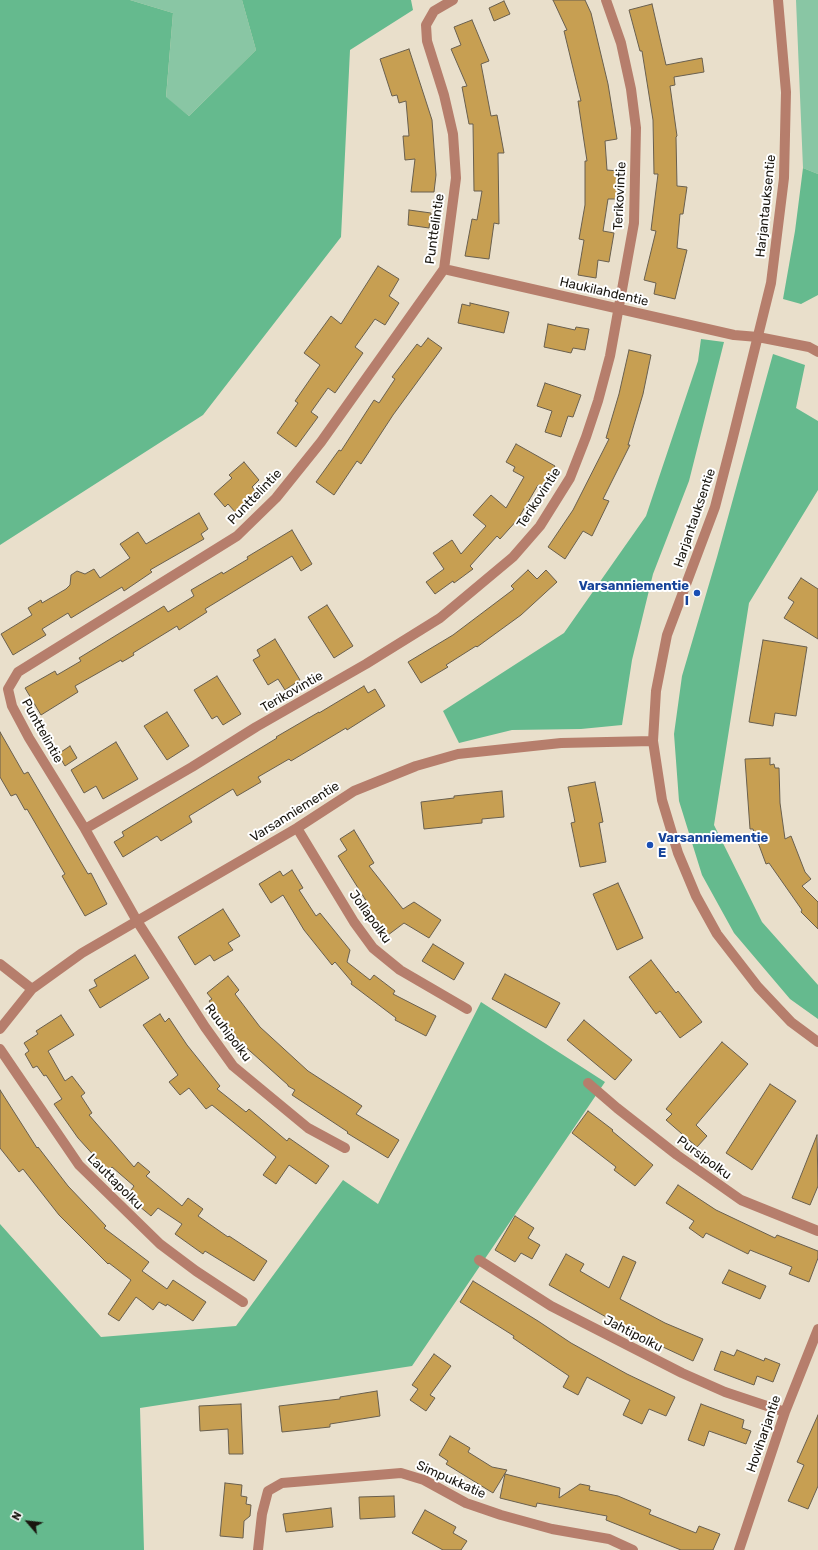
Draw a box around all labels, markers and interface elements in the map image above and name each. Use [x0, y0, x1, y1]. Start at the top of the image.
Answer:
street label: Harjantauksentie [753, 154, 779, 258]
street label: Terikovintie [610, 161, 630, 231]
street label: Punttelintie [422, 193, 448, 265]
street label: Haukilahdentie [558, 274, 650, 310]
street label: Terikovintie [514, 465, 564, 531]
street label: Punttelintie [225, 466, 285, 528]
street label: Harjantauksentie [671, 467, 719, 569]
place label: Varsanniementie I [579, 578, 689, 609]
marker: Varsanniementie I [692, 588, 702, 598]
street label: Terikovintie [258, 668, 326, 716]
street label: Punttelintie [18, 696, 66, 766]
street label: Varsanniementie [248, 778, 342, 846]
place label: Varsanniementie E [658, 830, 768, 861]
marker: Varsanniementie E [645, 840, 655, 850]
street label: Jollapolku [345, 887, 395, 947]
street label: Ruuhipolku [201, 1001, 255, 1065]
street label: Pursipolku [674, 1133, 734, 1183]
street label: Lauttapolku [84, 1151, 146, 1213]
street label: Jahtipolku [601, 1312, 665, 1356]
street label: Hoviharjantie [743, 1393, 785, 1475]
street label: Simpukkatie [414, 1458, 488, 1502]
north arrow [8, 1502, 48, 1542]
text: N [9, 1510, 25, 1523]

